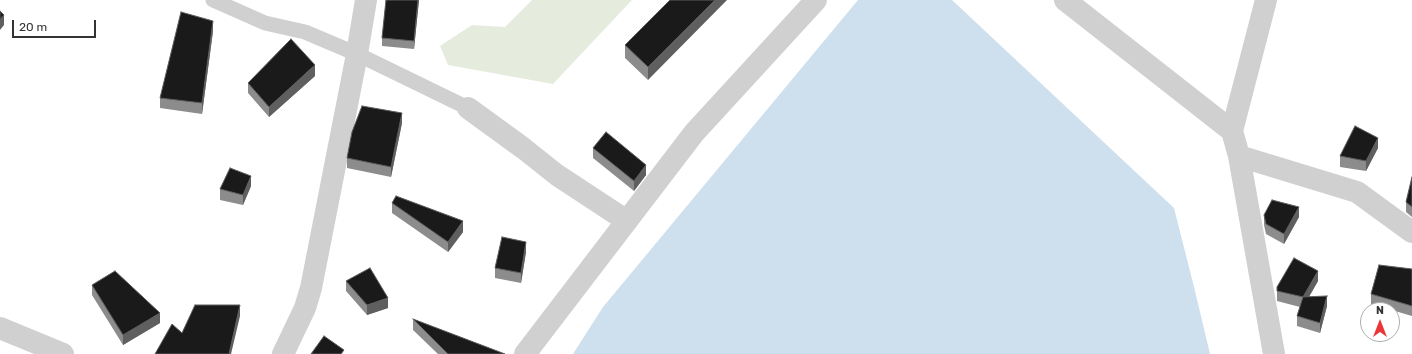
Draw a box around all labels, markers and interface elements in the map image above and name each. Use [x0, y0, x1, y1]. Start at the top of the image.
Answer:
scale bar [14, 12, 98, 38]
text: 20 m [19, 20, 47, 34]
north arrow [1360, 302, 1400, 342]
text: N [1376, 304, 1384, 317]

